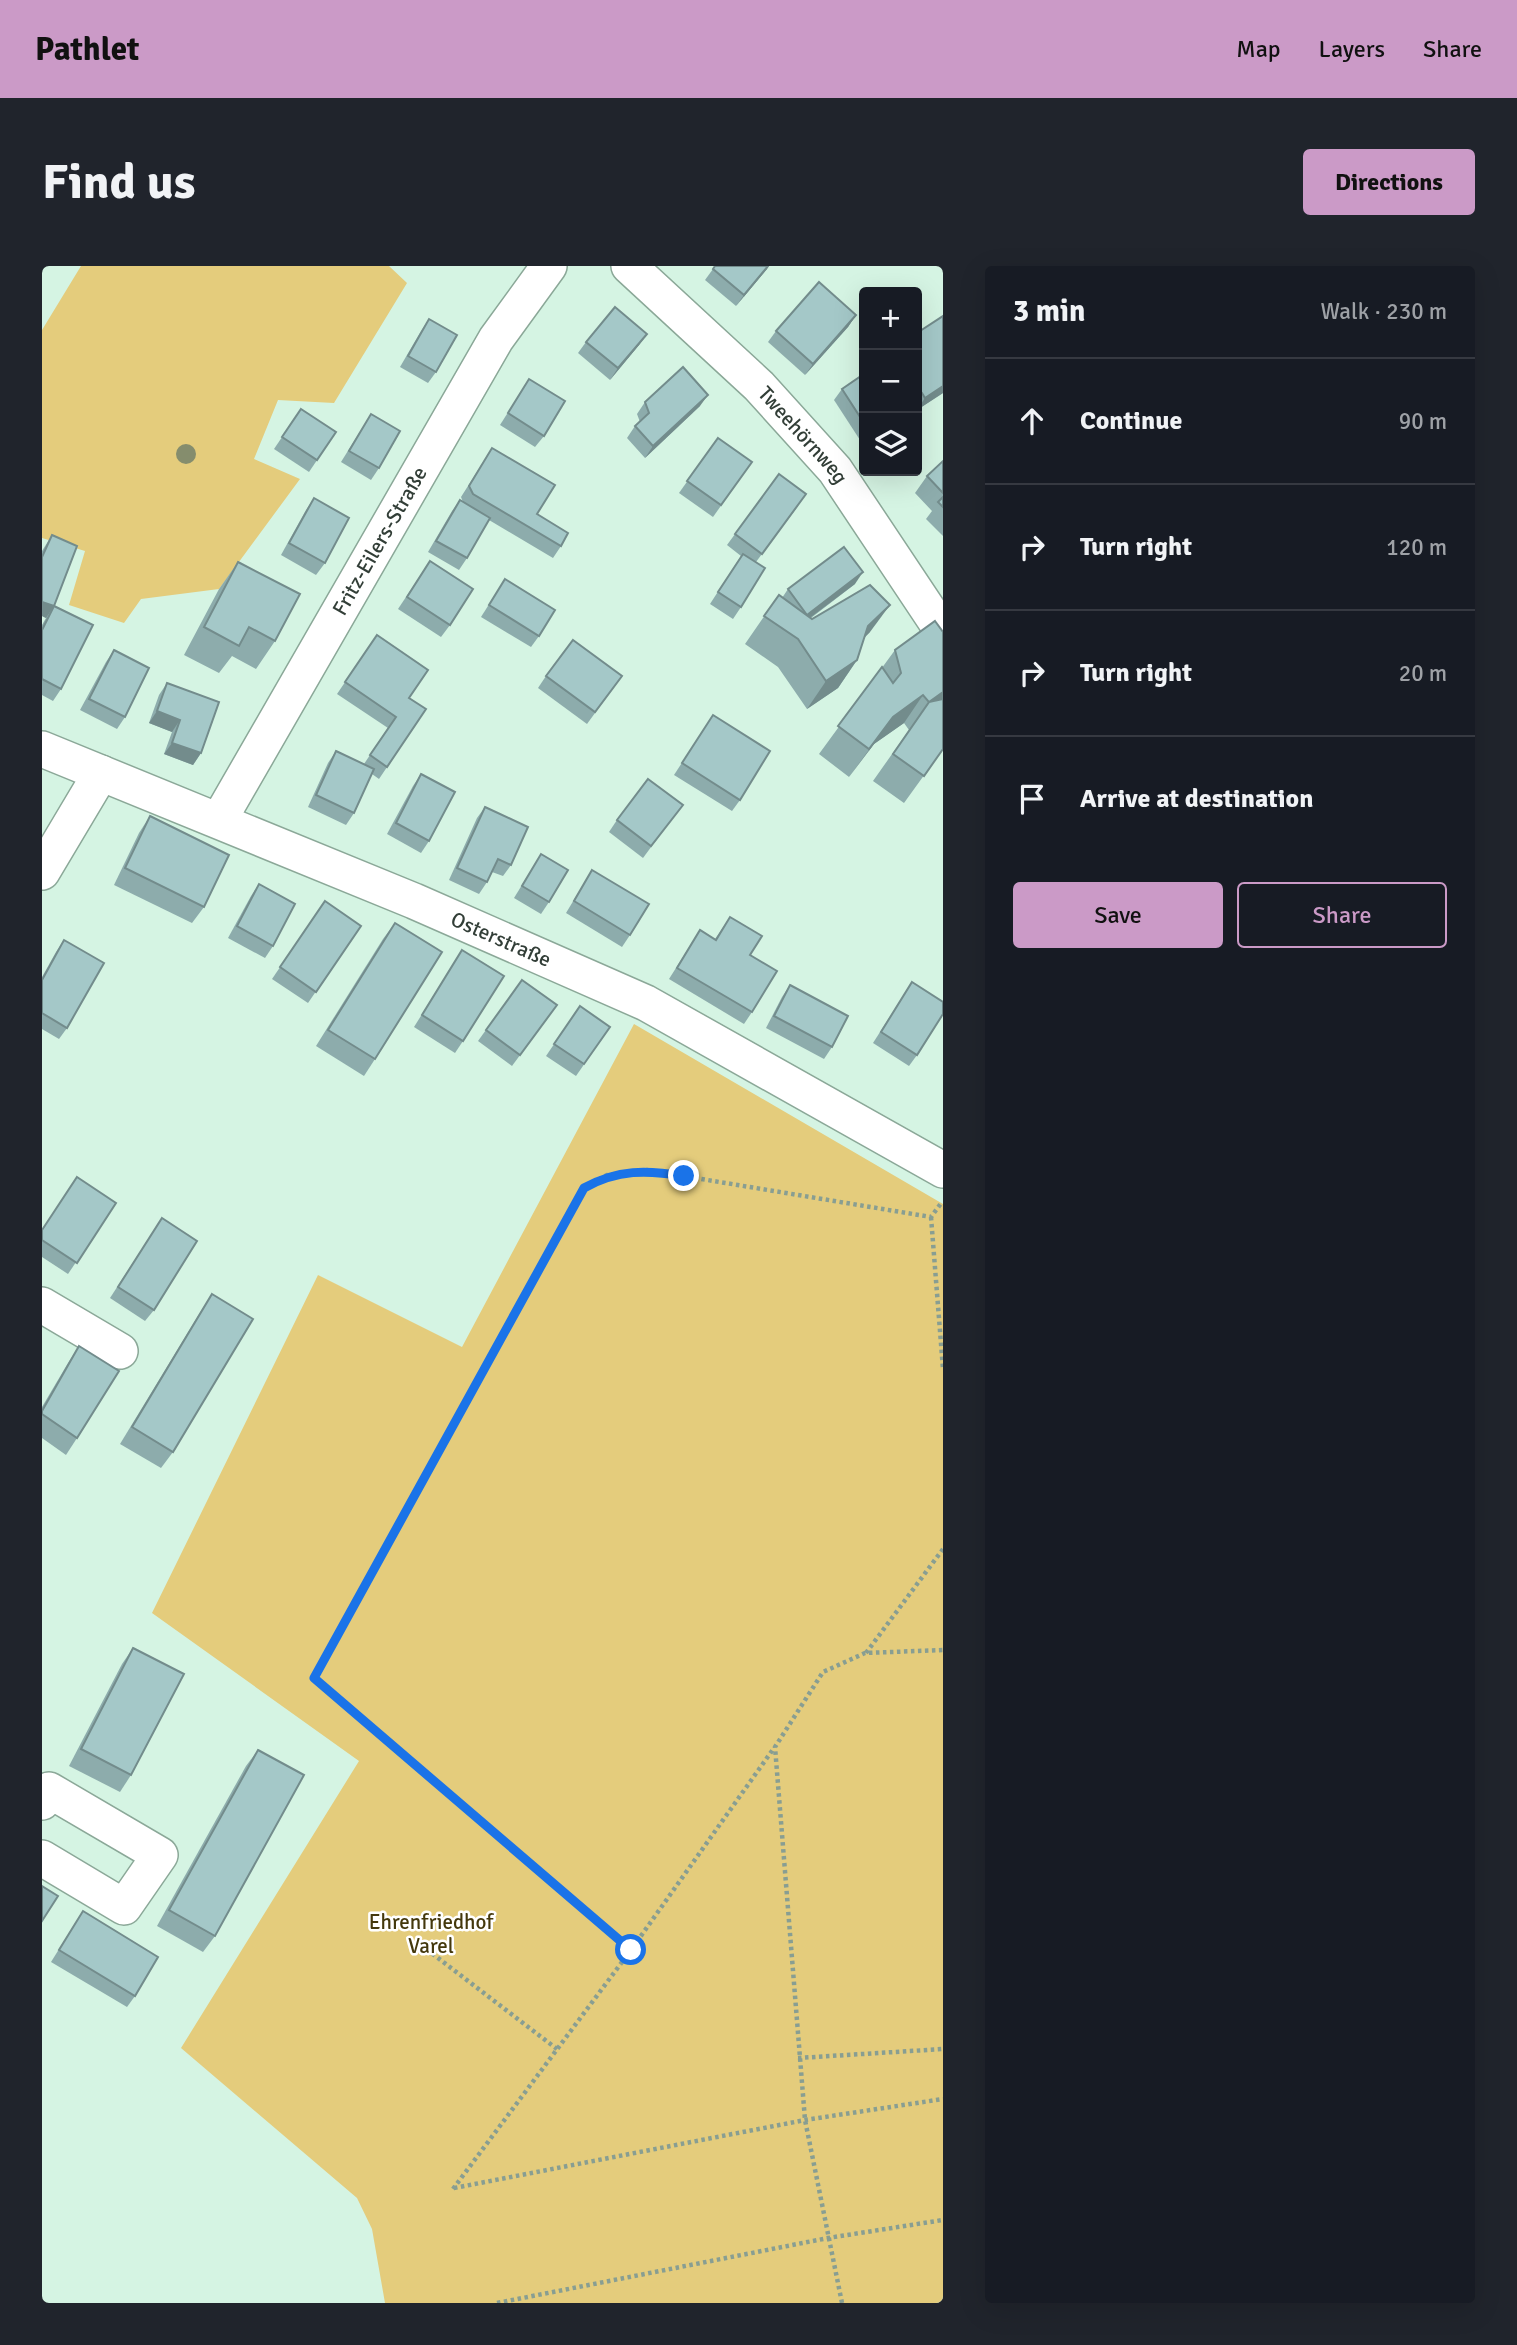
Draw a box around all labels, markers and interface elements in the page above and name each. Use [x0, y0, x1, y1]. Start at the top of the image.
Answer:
text: Pathlet [35, 29, 139, 70]
text: Map [1236, 34, 1281, 64]
text: Layers [1319, 34, 1385, 64]
text: Share [1423, 34, 1482, 64]
button: Directions [1303, 149, 1475, 215]
text: Find us [42, 152, 195, 212]
map controls [859, 287, 922, 476]
button: + [859, 287, 922, 350]
text: 3 min [1013, 293, 1085, 330]
text: Walk · 230 m [1321, 297, 1447, 326]
button: − [859, 350, 922, 413]
street label: Tweehörnweg [753, 381, 854, 489]
icon: ahead [1013, 402, 1051, 440]
text: Continue [1080, 405, 1182, 437]
text: 90 m [1399, 407, 1447, 436]
button: layers [859, 413, 922, 476]
street label: Fritz-Eilers-Straße [327, 462, 433, 620]
icon: right [1013, 528, 1051, 566]
text: Turn right [1080, 531, 1192, 563]
text: 120 m [1386, 533, 1447, 562]
icon: right [1013, 654, 1051, 692]
text: Turn right [1080, 657, 1192, 689]
text: 20 m [1399, 659, 1447, 688]
icon: arrive [1013, 780, 1051, 818]
text: Arrive at destination [1080, 783, 1313, 815]
button: Save [1013, 882, 1223, 948]
button: Share [1237, 882, 1447, 948]
street label: Osterstraße [447, 906, 555, 973]
route end [668, 1160, 699, 1191]
park label: Ehrenfriedhof Varel [369, 1909, 494, 1959]
route start [615, 1934, 646, 1965]

